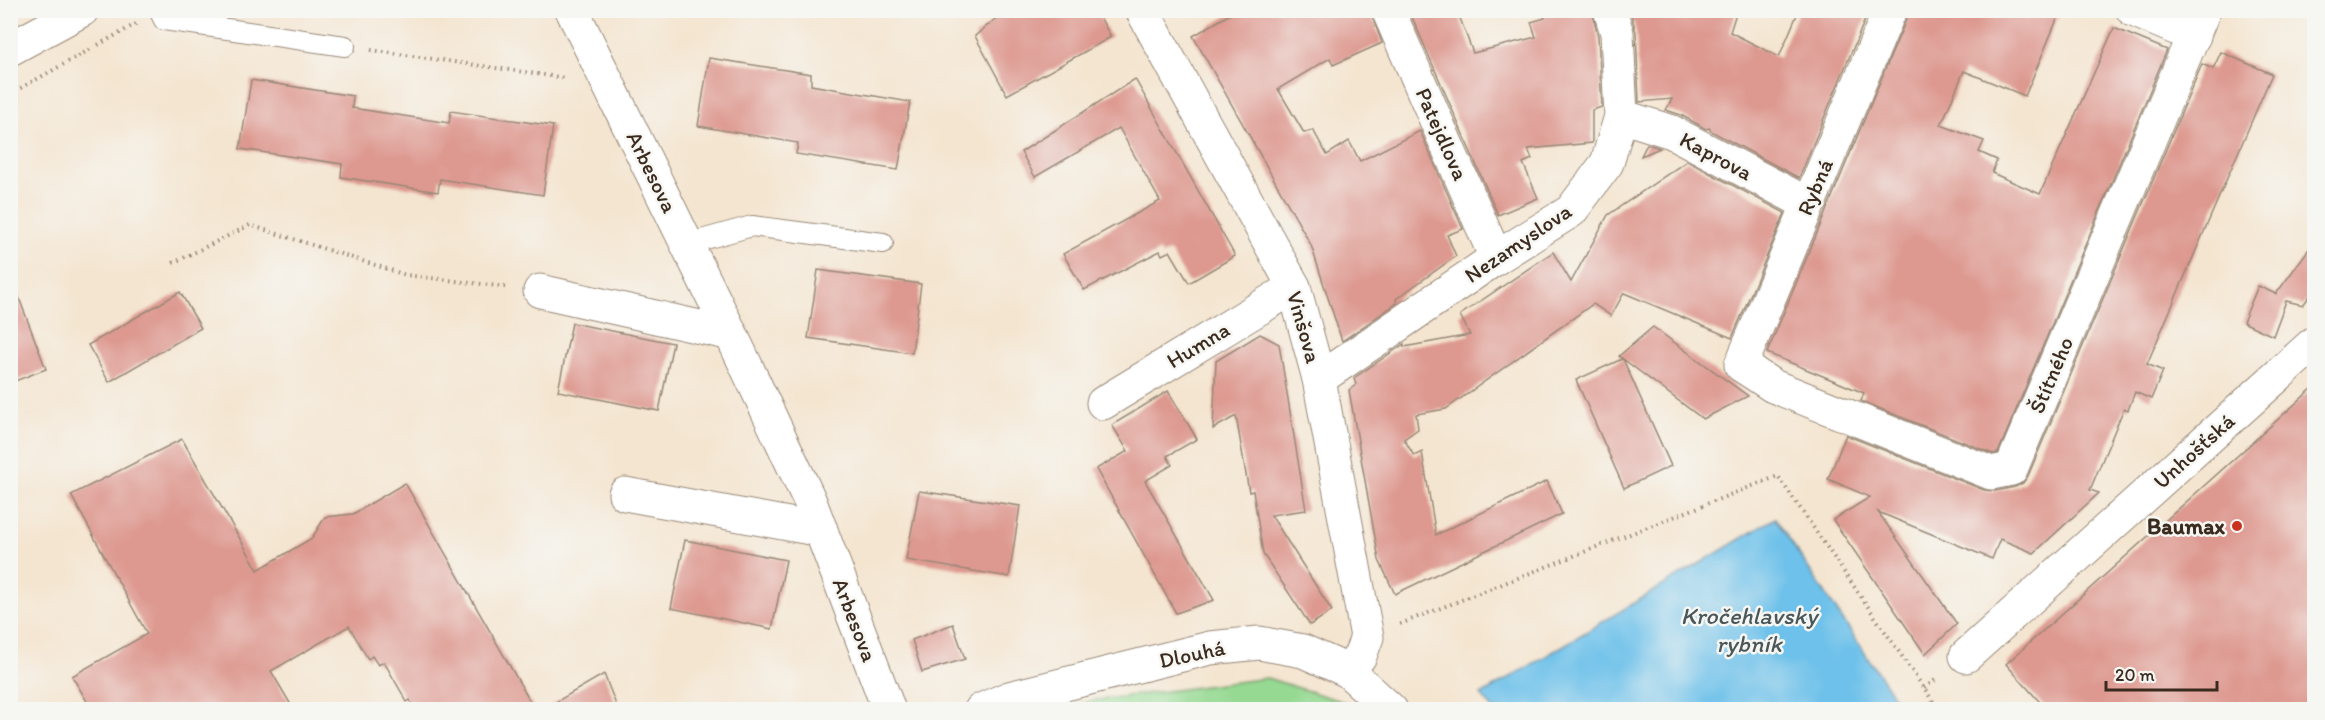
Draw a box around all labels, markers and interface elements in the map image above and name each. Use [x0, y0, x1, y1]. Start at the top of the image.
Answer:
street label: Patejdlova [1410, 84, 1475, 185]
street label: Kaprova [1675, 126, 1757, 187]
street label: Arbesova [621, 127, 684, 218]
street label: Rybná [1791, 154, 1839, 219]
street label: Nezamyslova [1459, 197, 1577, 289]
street label: Vinšova [1281, 288, 1327, 367]
street label: Humna [1162, 316, 1234, 374]
street label: Štítného [2023, 333, 2079, 417]
street label: Unhošťská [2148, 407, 2241, 495]
place label: Baumax [2147, 513, 2226, 540]
marker: Baumax [2230, 519, 2244, 533]
street label: Arbesova [827, 574, 883, 666]
water label: Kročehlavský rybník [1681, 601, 1820, 658]
street label: Dlouhá [1157, 634, 1228, 674]
scale bar [2106, 654, 2217, 692]
text: 20 m [2115, 664, 2155, 686]

